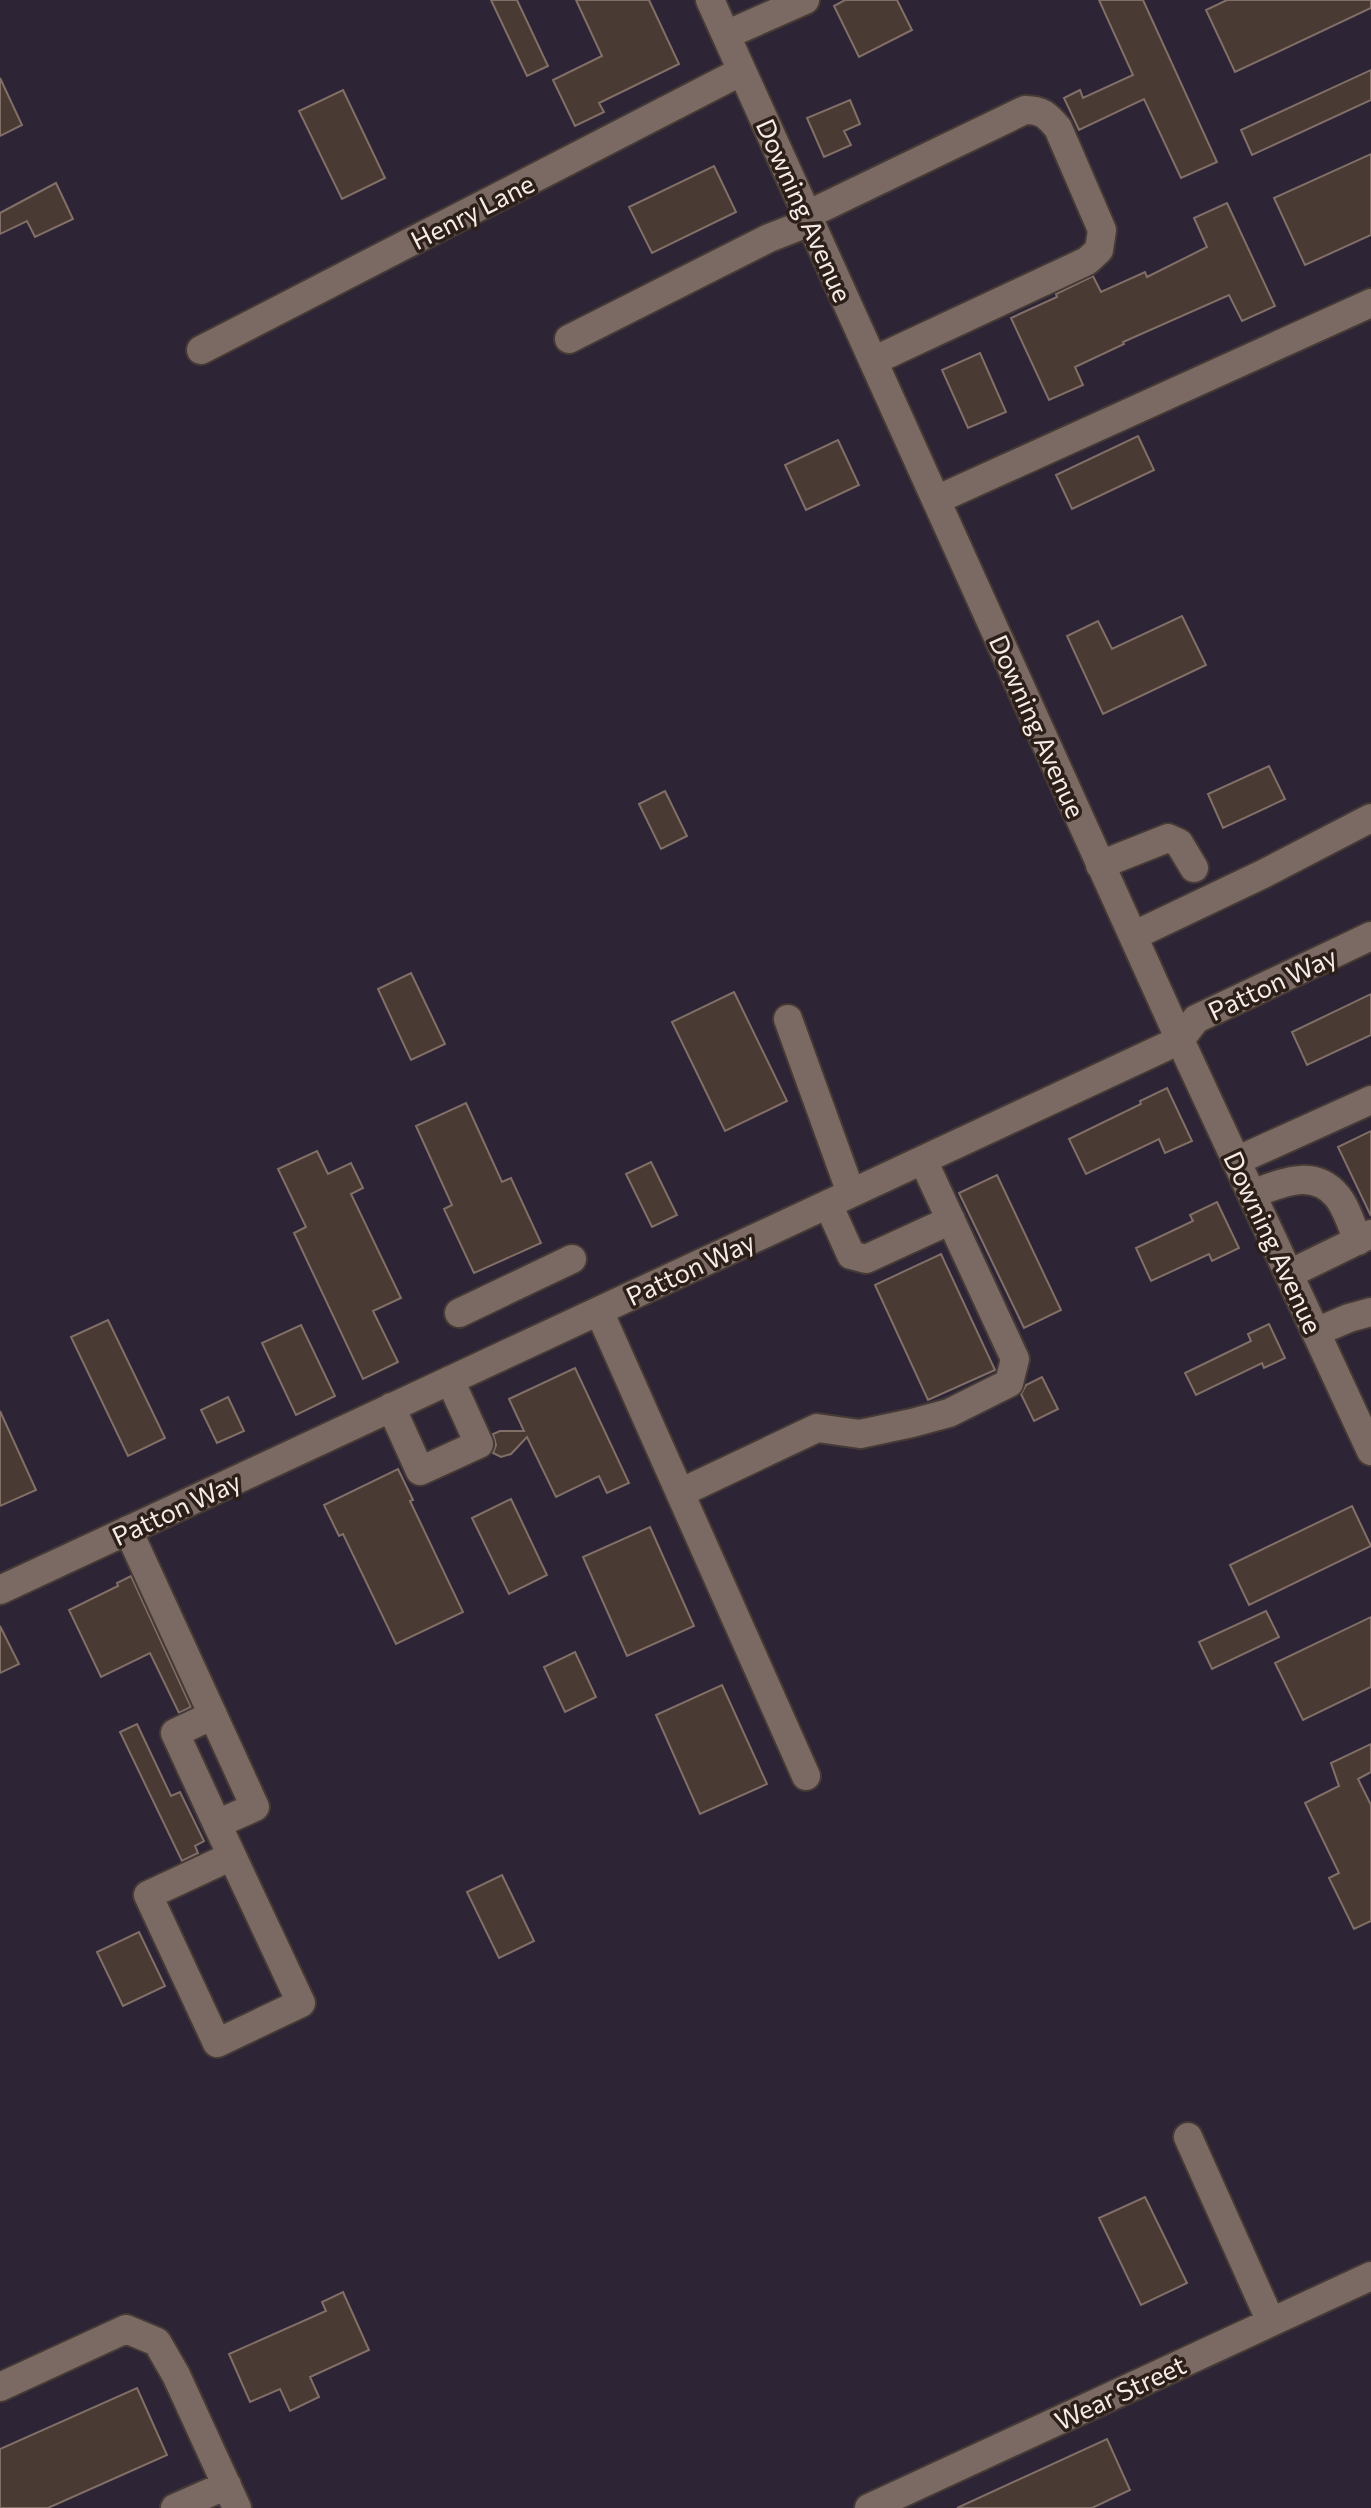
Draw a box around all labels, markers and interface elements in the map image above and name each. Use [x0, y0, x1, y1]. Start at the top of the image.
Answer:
street label: Downing Avenue [751, 114, 859, 306]
street label: Henry Lane [405, 167, 539, 255]
street label: Downing Avenue [984, 630, 1092, 822]
street label: Patton Way [1203, 940, 1341, 1026]
street label: Downing Avenue [1218, 1146, 1330, 1338]
street label: Patton Way [621, 1225, 759, 1311]
street label: Patton Way [107, 1465, 245, 1551]
street label: Wear Street [1050, 2348, 1190, 2436]

